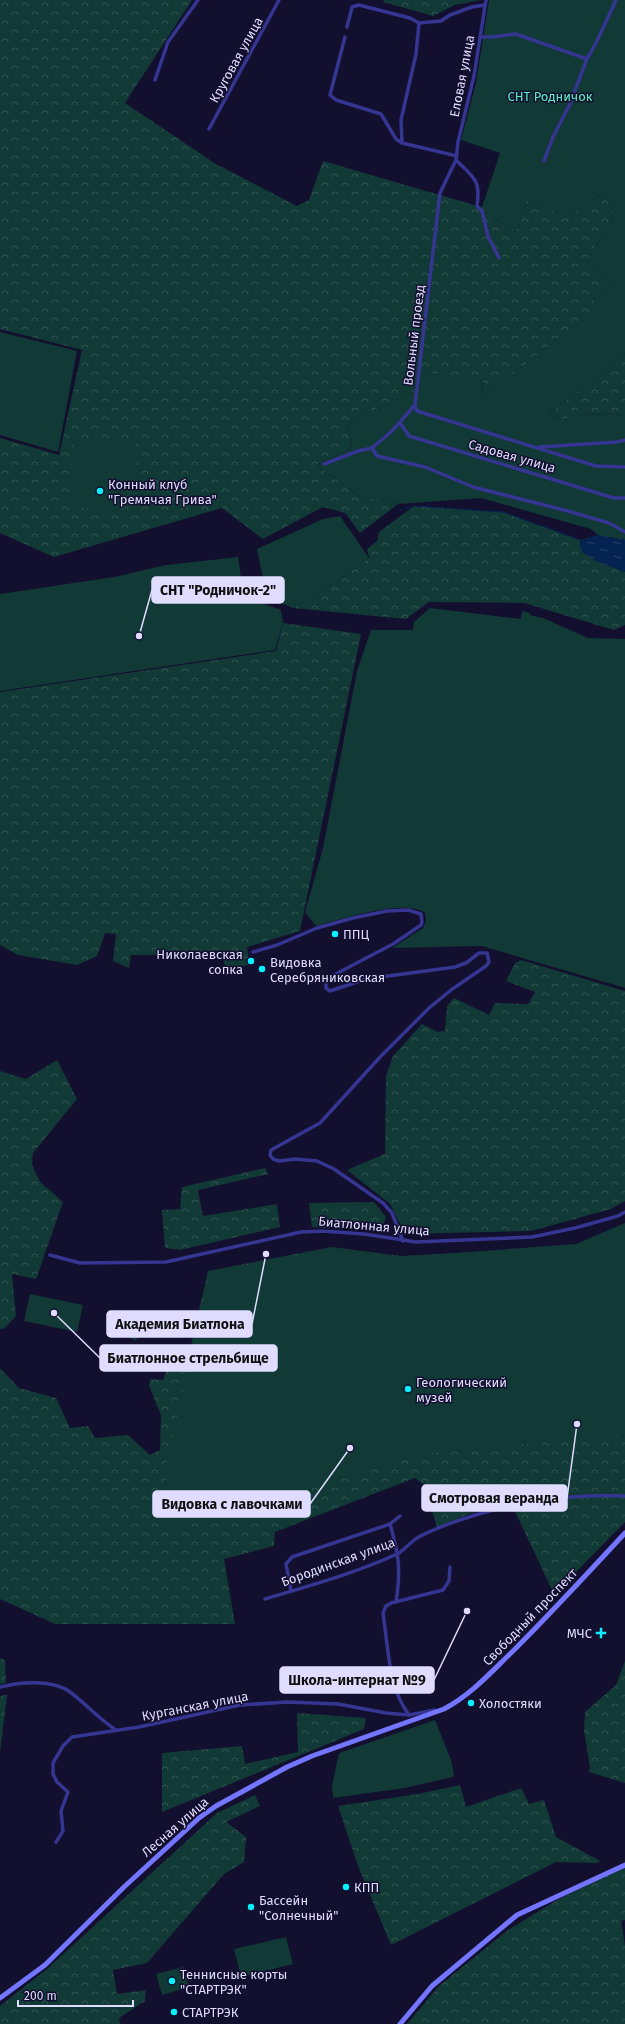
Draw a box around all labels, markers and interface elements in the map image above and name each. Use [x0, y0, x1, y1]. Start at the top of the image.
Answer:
street label: Круговая улица [206, 15, 266, 105]
street label: Еловая улица [447, 34, 477, 118]
park label: СНТ Родничок [507, 89, 593, 104]
street label: Вольный проезд [400, 284, 428, 386]
street label: Садовая улица [467, 436, 557, 476]
place label: Конный клуб "Гремячая Грива" [108, 477, 217, 507]
marker: Конный клуб "Гремячая Грива" [95, 486, 105, 496]
callout: СНТ "Родничок-2" [152, 577, 284, 603]
text: СНТ "Родничок-2" [160, 582, 276, 599]
place label: ППЦ [343, 927, 370, 942]
marker: ППЦ [330, 929, 340, 939]
place label: Николаевская сопка [156, 947, 243, 977]
place label: Видовка Серебряниковская [270, 955, 385, 985]
marker: Николаевская сопка [246, 956, 256, 966]
marker: Видовка Серебряниковская [257, 964, 267, 974]
street label: Биатлонная улица [318, 1214, 430, 1238]
callout: Академия Биатлона [107, 1311, 252, 1337]
text: Академия Биатлона [114, 1316, 245, 1333]
callout: Биатлонное стрельбище [100, 1345, 277, 1371]
text: Биатлонное стрельбище [107, 1350, 269, 1367]
place label: Геологический музей [416, 1375, 507, 1405]
marker: Геологический музей [403, 1384, 413, 1394]
callout: Смотровая веранда [422, 1485, 567, 1511]
text: Смотровая веранда [429, 1490, 559, 1507]
callout: Видовка с лавочками [153, 1491, 310, 1517]
text: Видовка с лавочками [161, 1496, 303, 1513]
street label: Бородинская улица [279, 1534, 397, 1590]
street label: Свободный проспект [480, 1565, 580, 1669]
place label: МЧС [567, 1626, 593, 1641]
marker: МЧС [595, 1627, 607, 1639]
callout: Школа-интернат №9 [280, 1667, 434, 1693]
text: Школа-интернат №9 [288, 1672, 426, 1689]
street label: Курганская улица [140, 1688, 250, 1724]
place label: Холостяки [479, 1696, 542, 1711]
marker: Холостяки [466, 1698, 476, 1708]
street label: Лесная улица [139, 1794, 211, 1860]
place label: КПП [354, 1880, 379, 1895]
marker: КПП [341, 1882, 351, 1892]
place label: Бассейн "Солнечный" [259, 1893, 338, 1923]
marker: Бассейн "Солнечный" [246, 1902, 256, 1912]
place label: Теннисные корты "СТАРТРЭК" [180, 1967, 287, 1997]
marker: Теннисные корты "СТАРТРЭК" [167, 1976, 177, 1986]
scale bar [18, 1982, 133, 2008]
text: 200 m [24, 1989, 57, 2003]
place label: СТАРТРЭК [182, 2005, 239, 2020]
marker: СТАРТРЭК [169, 2007, 179, 2017]

